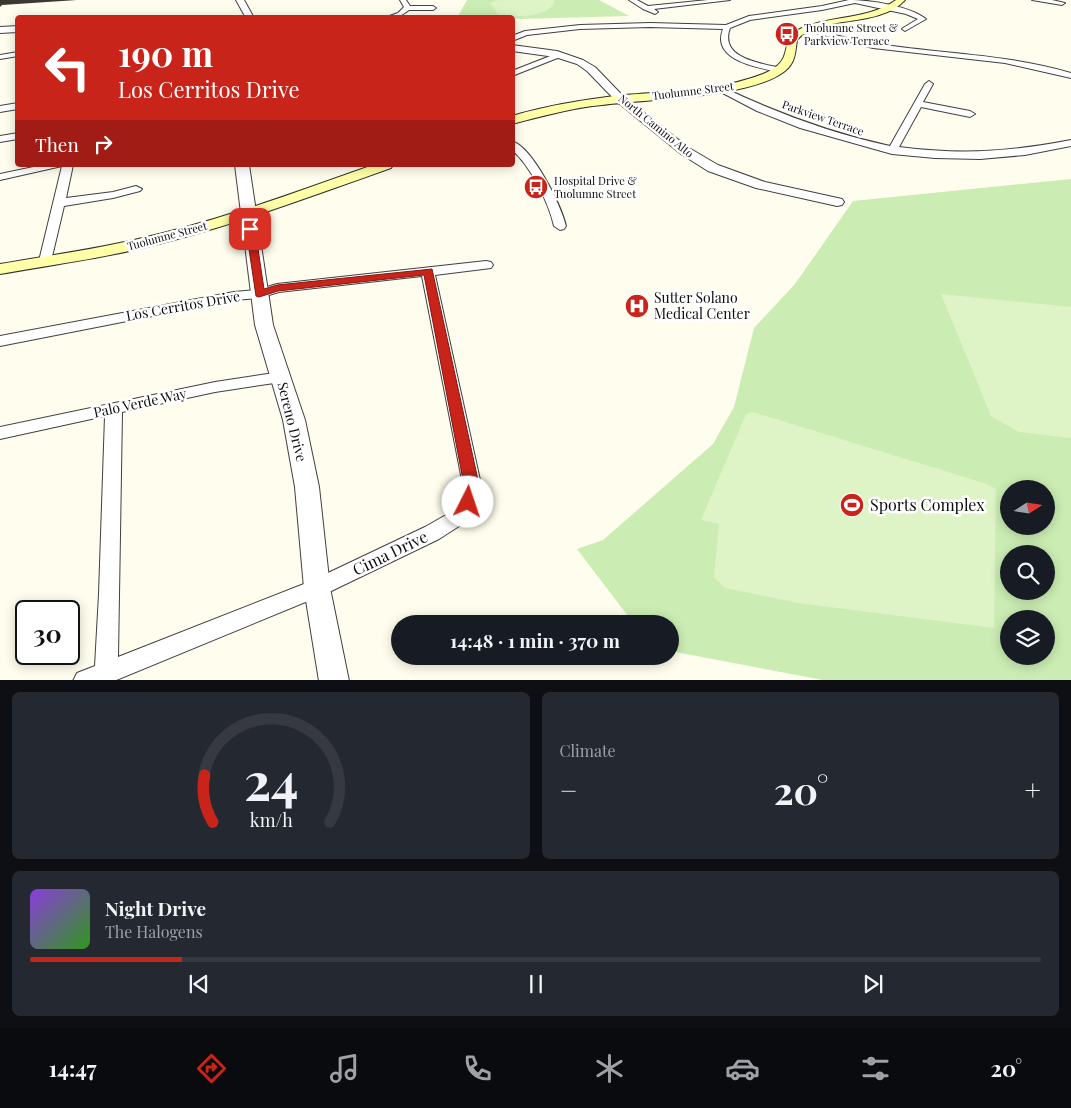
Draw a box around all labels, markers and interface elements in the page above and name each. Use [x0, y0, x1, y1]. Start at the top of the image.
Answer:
place label: Tuolumne Street & Parkview Terrace [804, 20, 898, 48]
bus stop icon: Tuolumne Street & Parkview Terrace [774, 21, 800, 47]
text: 190 m [118, 29, 213, 76]
icon: left [35, 35, 100, 100]
text: Los Cerritos Drive [118, 74, 300, 104]
street label: Tuolumne Street [651, 78, 735, 103]
street label: North Camino Alto [616, 91, 697, 161]
street label: Parkview Terrace [780, 97, 866, 139]
icon: right [89, 130, 117, 158]
text: Then [35, 131, 79, 157]
place label: Hospital Drive & Tuolumne Street [554, 173, 637, 201]
bus stop icon: Hospital Drive & Tuolumne Street [523, 174, 549, 200]
pin [229, 208, 271, 250]
icon: arrive [236, 215, 264, 243]
street label: Tuolumne Street [125, 218, 209, 253]
street label: Los Cerritos Drive [124, 286, 241, 325]
place label: Sutter Solano Medical Center [654, 288, 751, 323]
hospital icon: Sutter Solano Medical Center [624, 293, 650, 319]
street label: Sereno Drive [273, 380, 312, 464]
street label: Palo Verde Way [92, 383, 188, 422]
position arrow [441, 475, 493, 527]
north arrow [1000, 480, 1055, 535]
map controls [1000, 480, 1055, 665]
sports icon: Sports Complex [839, 492, 865, 518]
place label: Sports Complex [870, 494, 985, 515]
street label: Cima Drive [349, 525, 431, 580]
button: search [1000, 545, 1055, 600]
speed limit sign: 30 [15, 600, 80, 665]
button: layers [1000, 610, 1055, 665]
text: 14:48 · 1 min · 370 m [450, 627, 620, 653]
text: Climate [560, 740, 616, 761]
text: 24 [243, 745, 298, 814]
text: 20° [774, 764, 828, 815]
text: − [560, 771, 578, 808]
text: + [1025, 771, 1041, 808]
text: km/h [249, 808, 293, 831]
text: Night Drive [105, 895, 206, 921]
text: The Halogens [105, 921, 203, 942]
icon: previous [185, 970, 213, 998]
icon: pause [522, 970, 550, 998]
icon: next [859, 970, 887, 998]
icon: directions [194, 1051, 229, 1086]
icon: music [327, 1051, 362, 1086]
icon: phone [460, 1051, 495, 1086]
icon: climate [592, 1051, 627, 1086]
icon: car [725, 1051, 760, 1086]
icon: filters [858, 1051, 893, 1086]
text: 14:47 [49, 1053, 97, 1083]
text: 20° [990, 1053, 1022, 1083]

